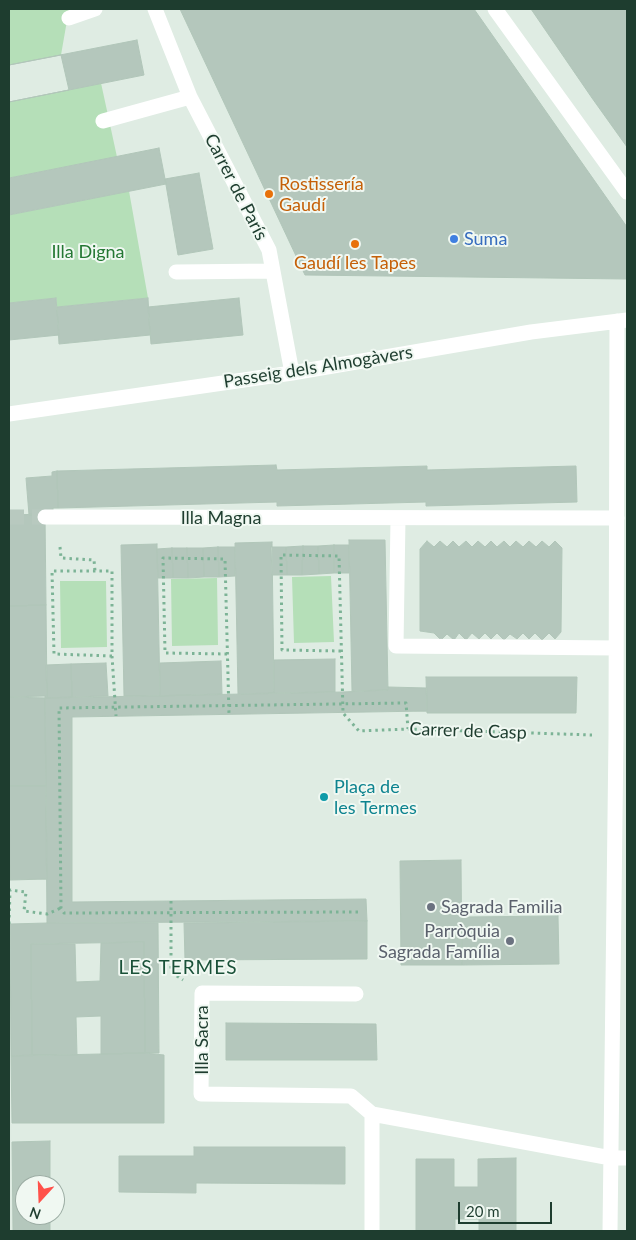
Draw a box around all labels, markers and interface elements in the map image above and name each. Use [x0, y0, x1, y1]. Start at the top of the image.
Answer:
street label: Carrer de París [200, 130, 272, 244]
place label: Rostissería Gaudí [279, 173, 364, 215]
marker: Rostissería Gaudí [263, 188, 275, 200]
place label: Suma [464, 228, 507, 250]
marker: Suma [448, 233, 460, 245]
marker: Gaudí les Tapes [349, 238, 361, 250]
park label: Illa Digna [51, 241, 125, 263]
place label: Gaudí les Tapes [294, 252, 416, 274]
street label: Passeig dels Almogàvers [222, 341, 414, 393]
street label: Illa Magna [181, 507, 261, 529]
street label: Carrer de Casp [409, 718, 527, 744]
place label: Plaça de les Termes [334, 776, 417, 819]
marker: Plaça de les Termes [318, 791, 330, 803]
place label: Sagrada Familia [441, 896, 562, 918]
marker: Sagrada Familia [425, 901, 437, 913]
place label: Parròquia Sagrada Família [378, 920, 500, 962]
marker: Parròquia Sagrada Família [504, 935, 516, 947]
district label: LES TERMES [117, 957, 239, 979]
street label: Illa Sacra [191, 1005, 213, 1075]
north arrow [15, 1175, 65, 1225]
scale bar [461, 1192, 555, 1224]
text: 20 m [466, 1202, 500, 1220]
text: N [27, 1204, 43, 1223]

